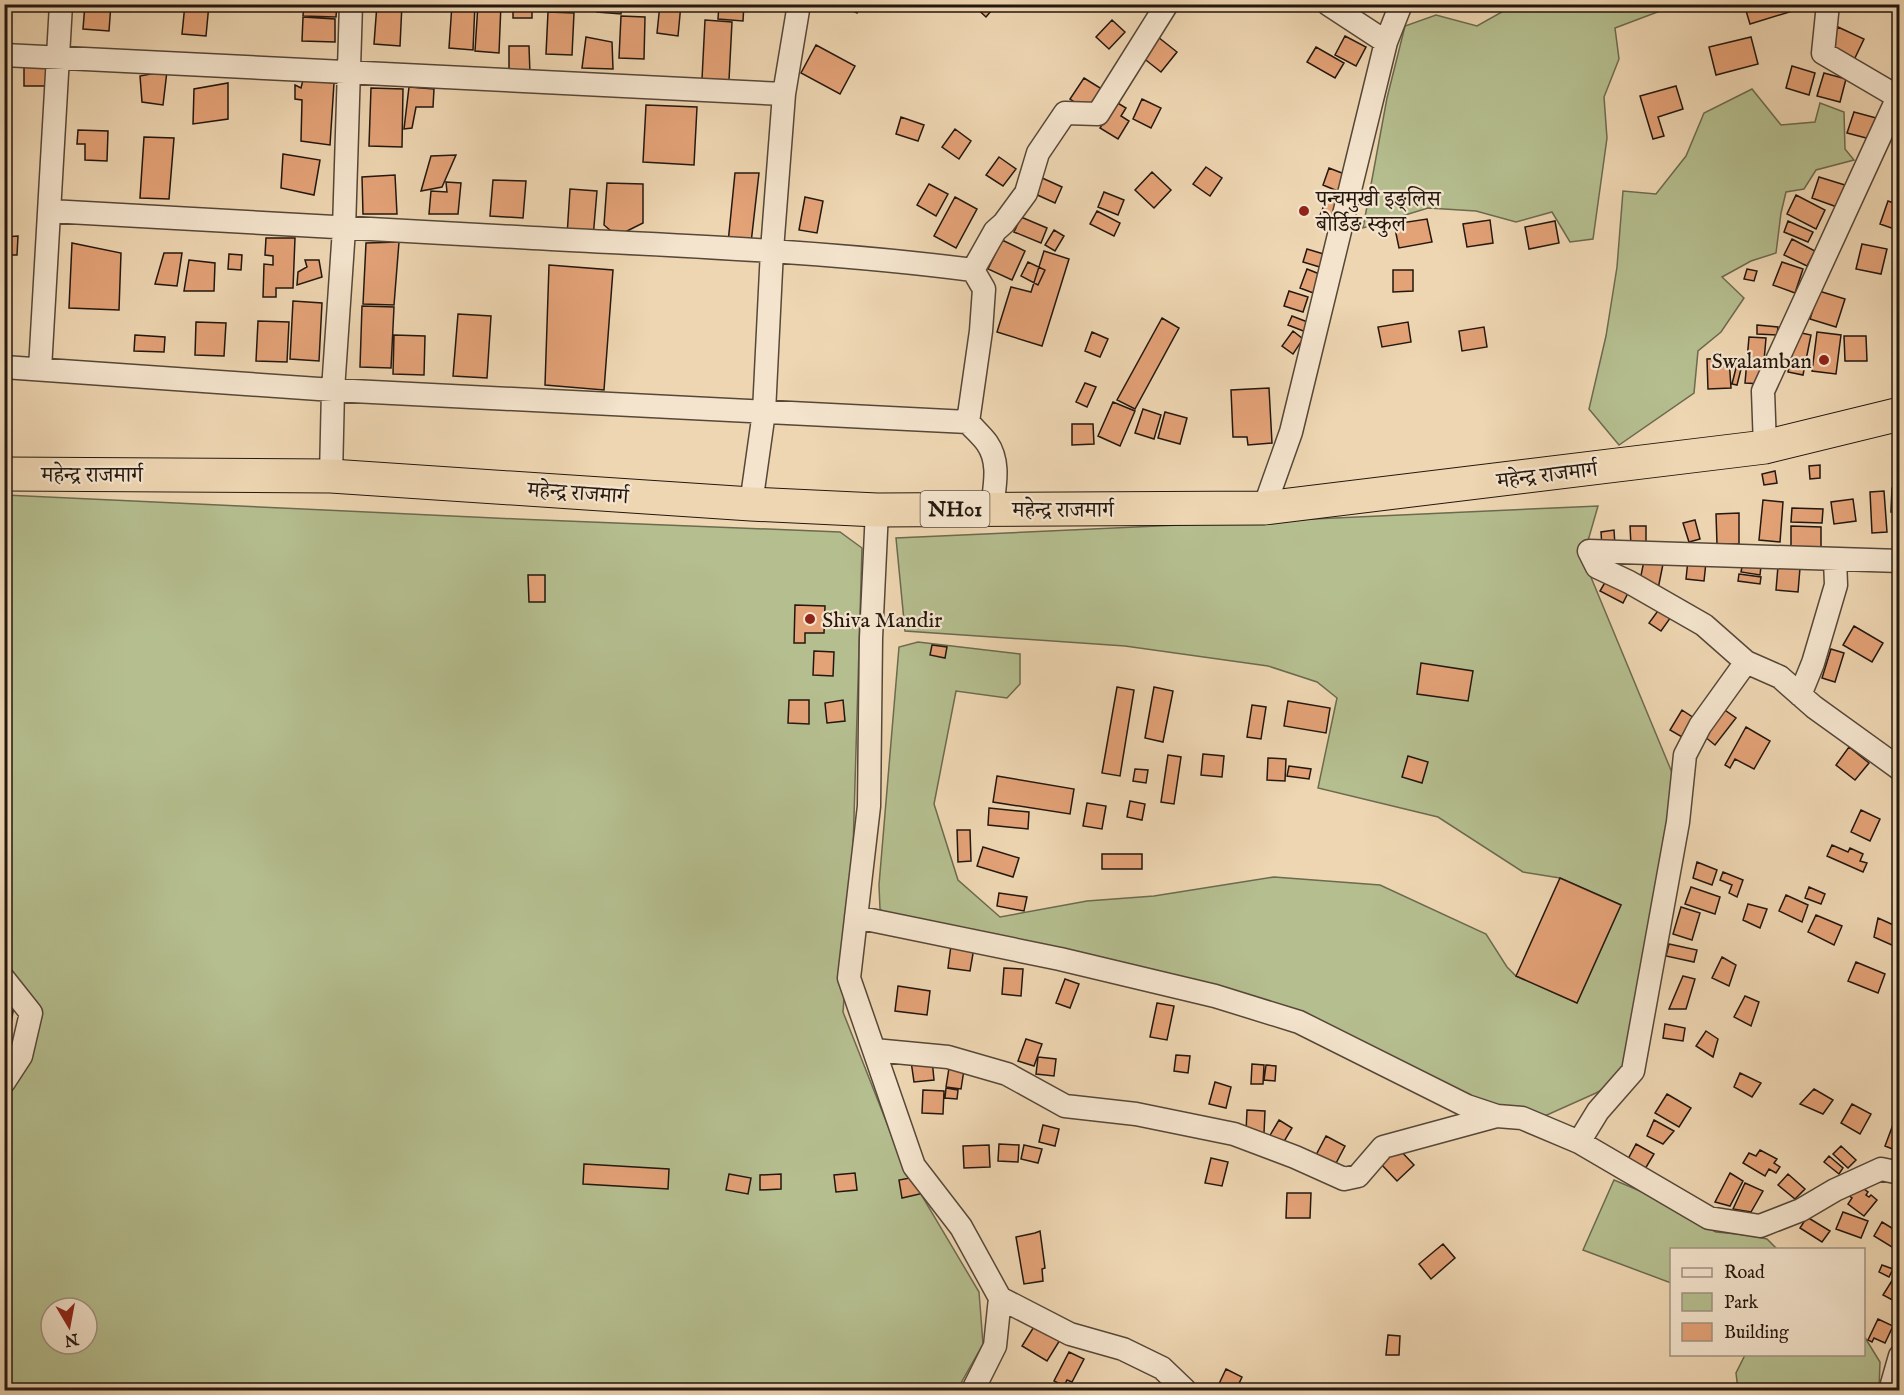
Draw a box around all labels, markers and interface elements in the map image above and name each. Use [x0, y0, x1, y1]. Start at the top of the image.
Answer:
place label: पन्चमुखी इङ्लिस बोर्डिङ स्कुल [1315, 186, 1442, 239]
marker: पन्चमुखी इङ्लिस बोर्डिङ स्कुल [1297, 204, 1311, 218]
place label: Swalamban [1712, 348, 1812, 376]
marker: Swalamban [1817, 353, 1831, 367]
street label: महेन्द्र राजमार्ग [1494, 455, 1601, 496]
street label: महेन्द्र राजमार्ग [40, 461, 144, 490]
street label: महेन्द्र राजमार्ग [525, 475, 631, 512]
road number: NH01 [920, 491, 990, 527]
street label: महेन्द्र राजमार्ग [1011, 496, 1115, 525]
place label: Shiva Mandir [822, 607, 942, 635]
marker: Shiva Mandir [803, 612, 817, 626]
legend [1670, 1248, 1865, 1356]
text: Road [1724, 1262, 1765, 1285]
text: Park [1724, 1292, 1759, 1315]
north arrow [39, 1296, 99, 1356]
text: Building [1724, 1322, 1789, 1345]
text: N [63, 1328, 81, 1350]

